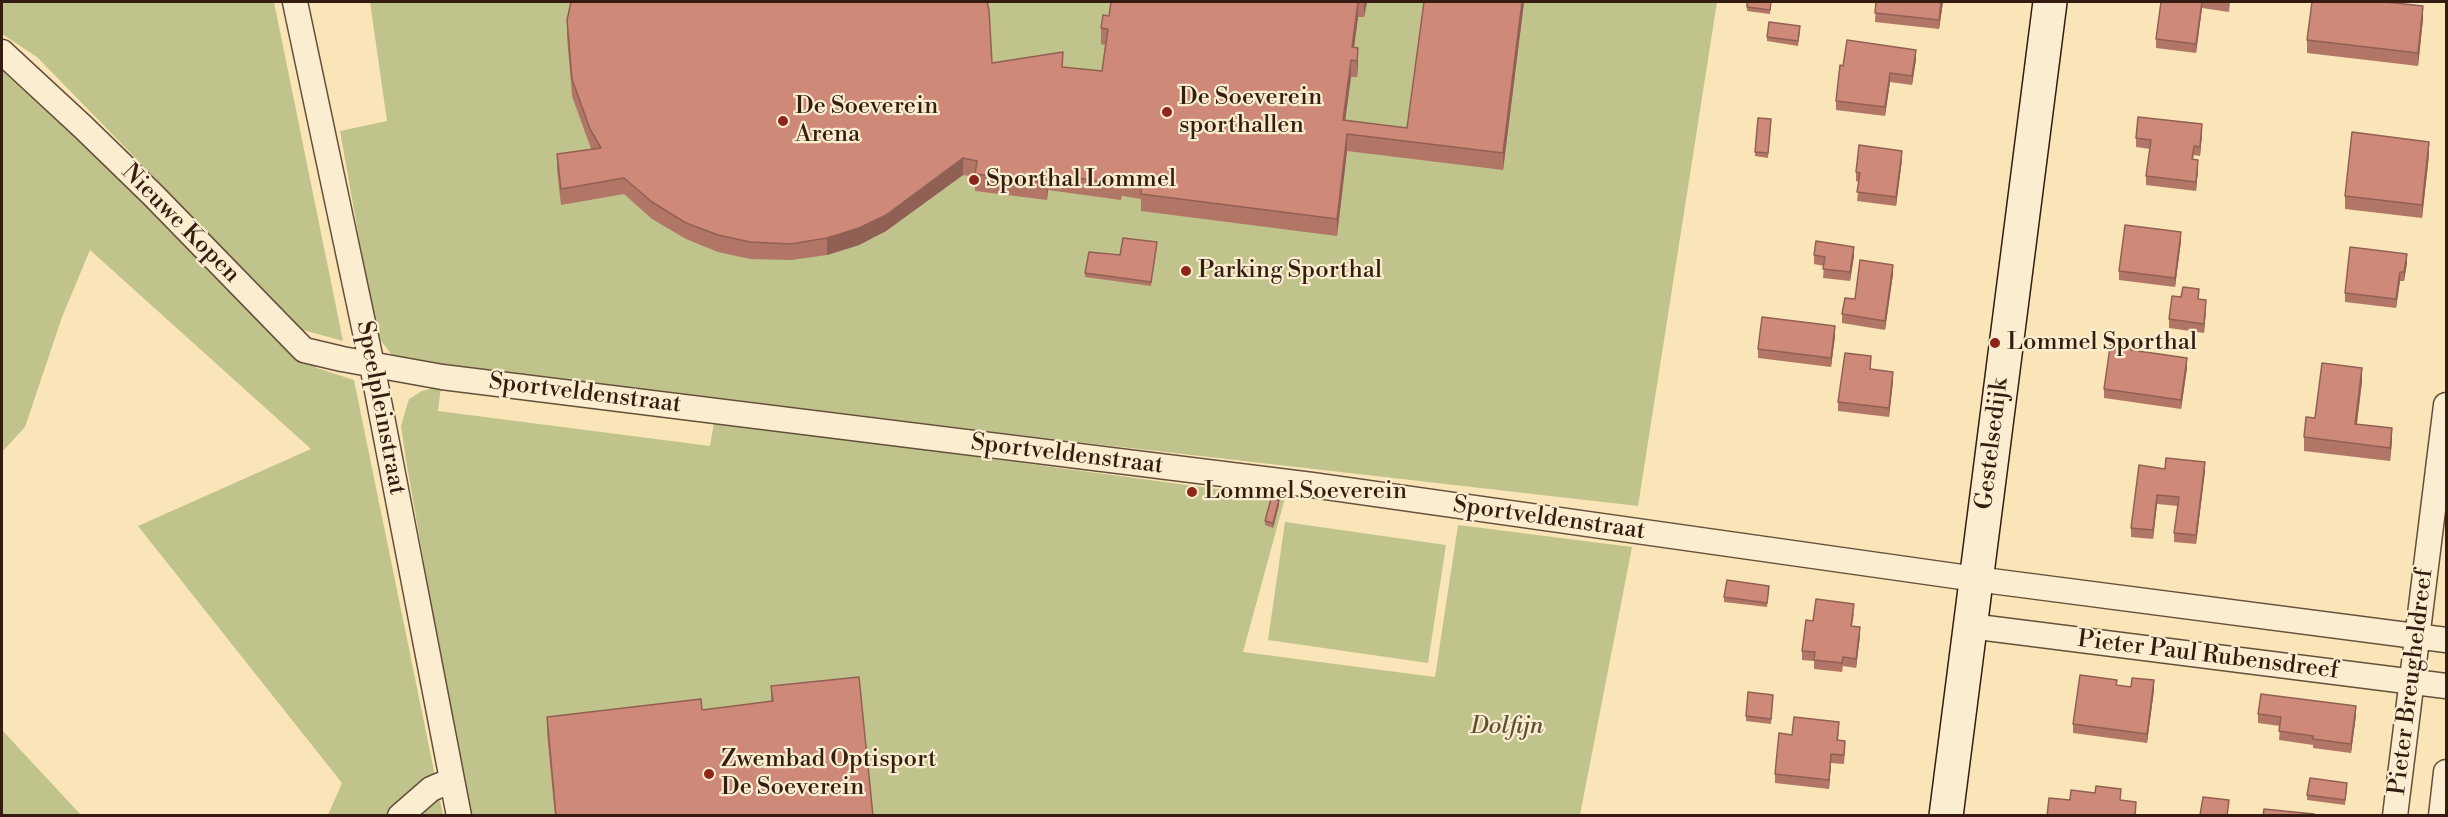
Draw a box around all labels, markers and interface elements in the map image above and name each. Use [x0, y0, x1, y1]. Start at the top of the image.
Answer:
place label: De Soeverein sporthallen [1179, 84, 1322, 140]
place label: De Soeverein Arena [795, 93, 938, 149]
marker: De Soeverein sporthallen [1160, 105, 1174, 119]
marker: De Soeverein Arena [776, 114, 790, 128]
street label: Nieuwe Kopen [115, 159, 245, 289]
place label: Sporthal Lommel [986, 166, 1176, 194]
marker: Sporthal Lommel [967, 173, 981, 187]
place label: Parking Sporthal [1198, 257, 1382, 285]
marker: Parking Sporthal [1179, 264, 1193, 278]
street label: Speelpleinstraat [349, 319, 411, 497]
place label: Lommel Sporthal [2007, 329, 2197, 357]
marker: Lommel Sporthal [1988, 336, 2002, 350]
street label: Sportveldenstraat [487, 368, 683, 420]
street label: Gestelsedijk [1971, 377, 2015, 511]
street label: Sportveldenstraat [969, 429, 1165, 481]
place label: Lommel Soeverein [1204, 478, 1407, 506]
marker: Lommel Soeverein [1185, 485, 1199, 499]
street label: Sportveldenstraat [1451, 491, 1647, 547]
street label: Pieter Breugheldreef [2384, 567, 2440, 797]
street label: Pieter Paul Rubensdreef [2076, 626, 2340, 686]
park label: Dolfijn [1470, 713, 1544, 741]
place label: Zwembad Optisport De Soeverein [721, 746, 937, 802]
marker: Zwembad Optisport De Soeverein [702, 767, 716, 781]

